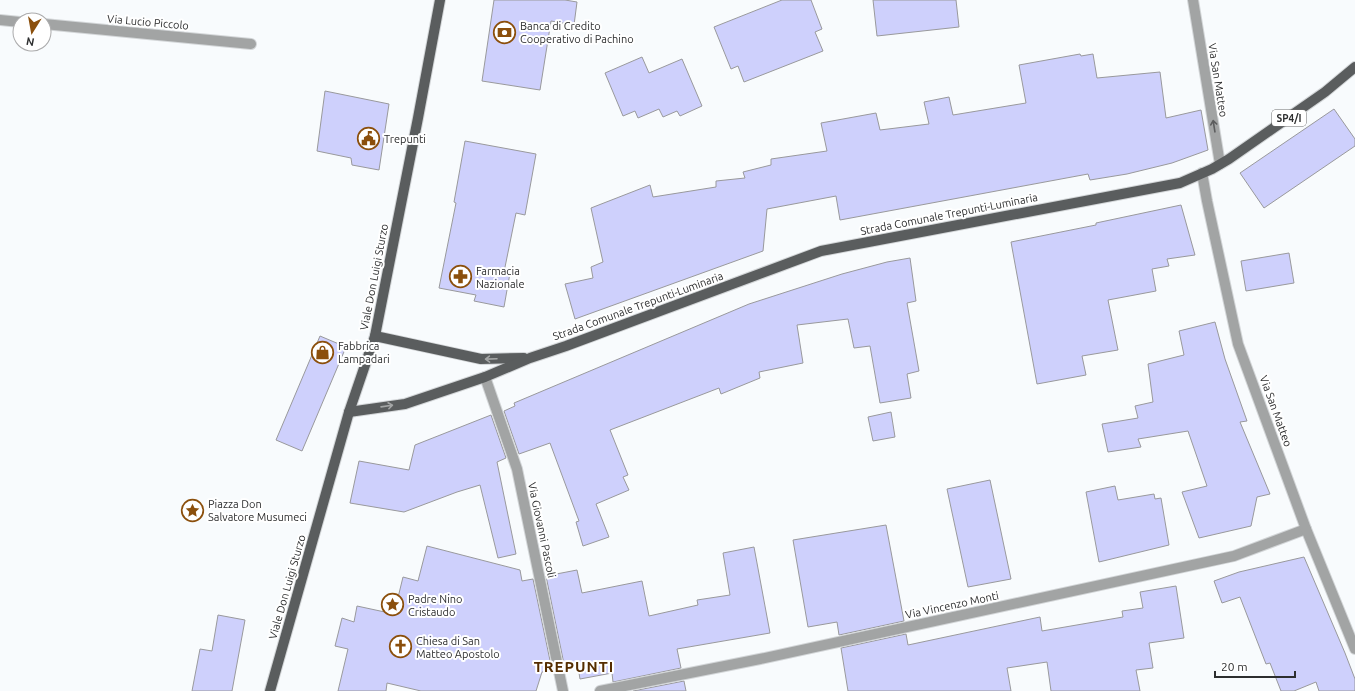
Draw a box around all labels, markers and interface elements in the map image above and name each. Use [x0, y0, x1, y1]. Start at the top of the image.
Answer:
north arrow [12, 12, 52, 52]
street label: Via Lucio Piccolo [107, 12, 189, 32]
bank icon: Banca di Credito Cooperativo di Pachino [492, 19, 518, 45]
place label: Banca di Credito Cooperativo di Pachino [520, 20, 634, 45]
text: N [25, 35, 35, 48]
street label: Via San Matteo [1206, 42, 1230, 118]
road number: SP4/I [1272, 110, 1306, 126]
one-way arrow [1209, 120, 1217, 133]
public building icon: Trepunti [355, 126, 381, 152]
place label: Trepunti [384, 133, 426, 145]
street label: Strada Comunale Trepunti-Luminaria [859, 191, 1039, 237]
street label: Viale Don Luigi Sturzo [358, 223, 390, 331]
pharmacy icon: Farmacia Nazionale [447, 264, 473, 290]
place label: Farmacia Nazionale [476, 265, 525, 290]
street label: Strada Comunale Trepunti-Luminaria [551, 269, 725, 343]
shop icon: Fabbrica Lampadari [310, 339, 336, 365]
place label: Fabbrica Lampadari [338, 340, 390, 365]
one-way arrow [485, 355, 498, 363]
street label: Via San Matteo [1258, 374, 1294, 448]
one-way arrow [380, 402, 393, 410]
street label: Via Giovanni Pascoli [526, 481, 558, 579]
place icon: Piazza Don Salvatore Musumeci [180, 497, 206, 523]
place label: Piazza Don Salvatore Musumeci [208, 498, 307, 523]
street label: Viale Don Luigi Sturzo [266, 533, 308, 641]
street label: Via Vincenzo Monti [904, 589, 1000, 621]
place icon: Padre Nino Cristaudo [379, 592, 405, 618]
place label: Padre Nino Cristaudo [408, 593, 463, 618]
church icon: Chiesa di San Matteo Apostolo [388, 634, 414, 660]
place label: Chiesa di San Matteo Apostolo [416, 635, 500, 660]
scale bar [1215, 653, 1295, 679]
district label: TREPUNTI [534, 658, 614, 675]
text: 20 m [1221, 660, 1248, 673]

